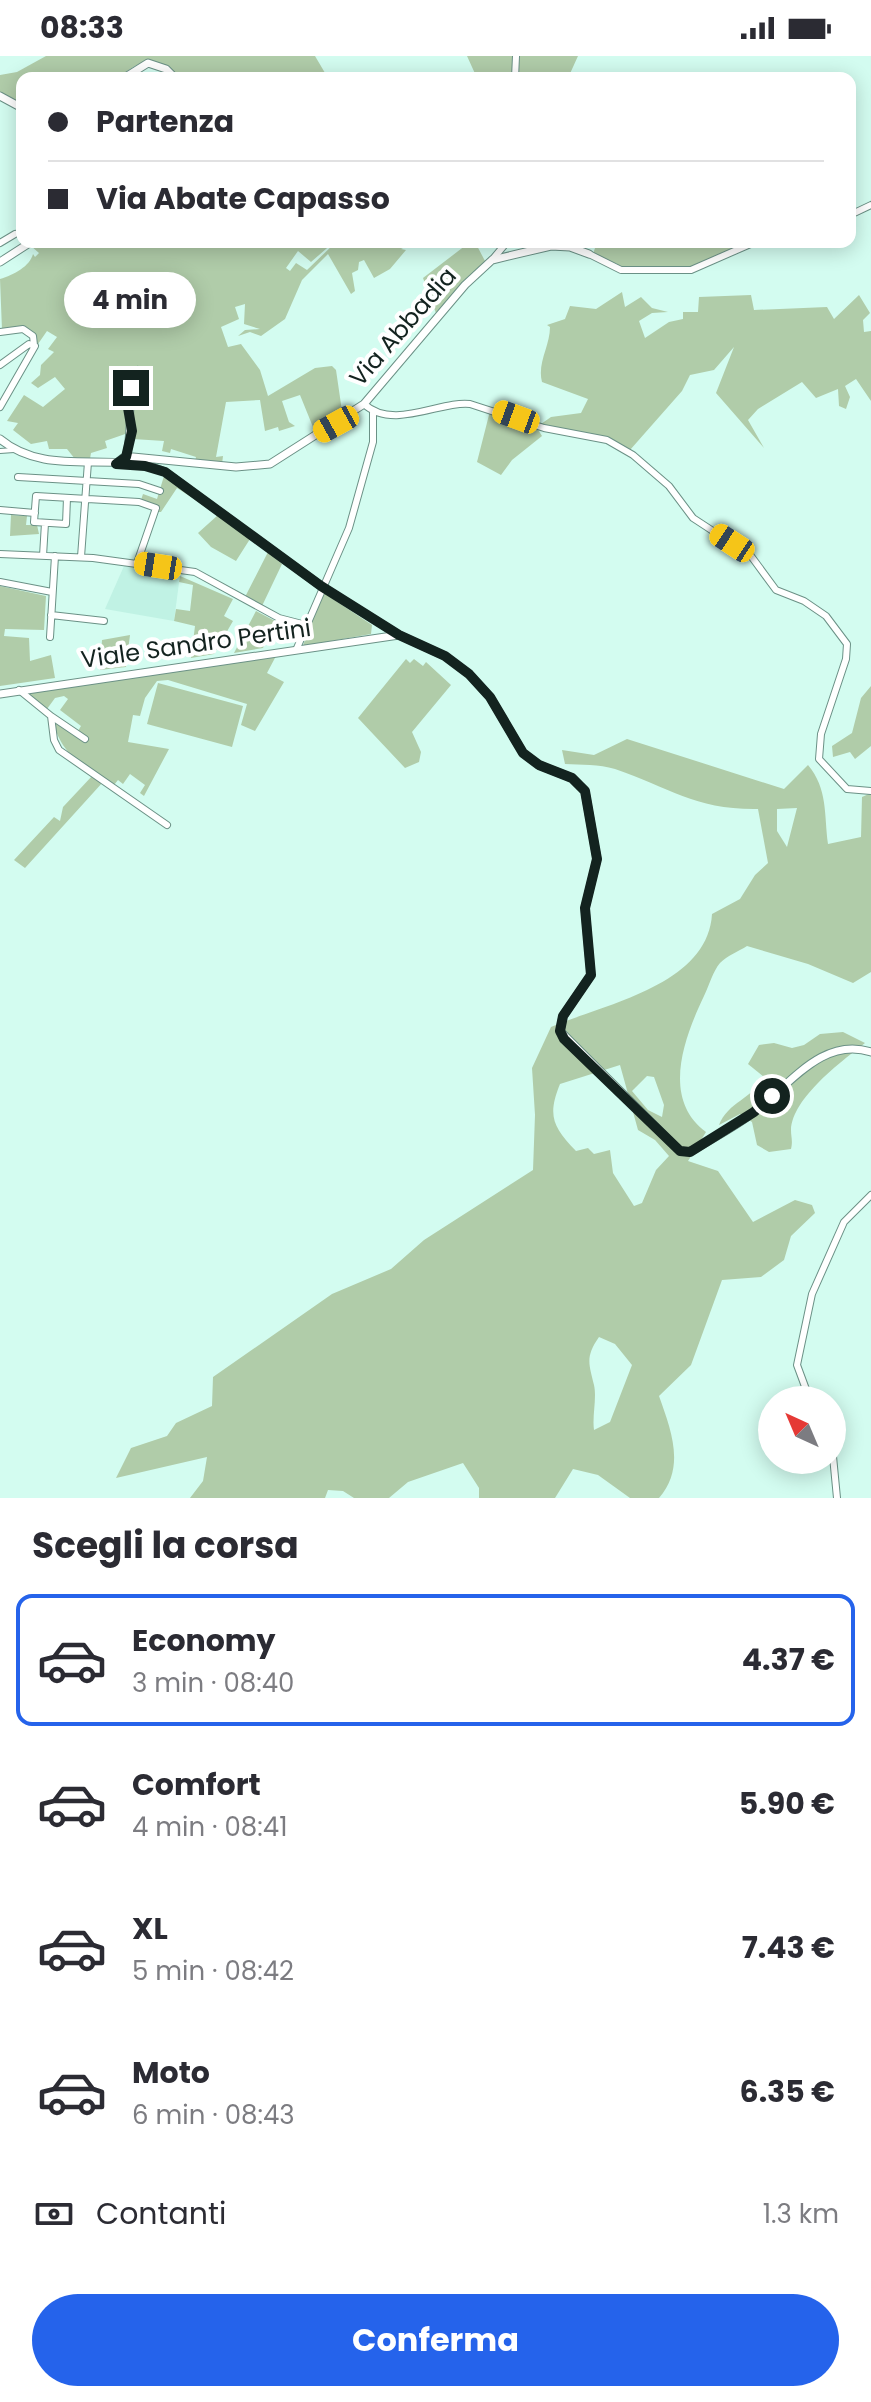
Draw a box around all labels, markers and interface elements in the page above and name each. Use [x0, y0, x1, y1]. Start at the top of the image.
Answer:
text: 08:33 [40, 6, 124, 49]
text: Partenza [96, 100, 234, 143]
text: Via Abate Capasso [96, 177, 390, 220]
street label: Via Abbadia [342, 260, 464, 393]
callout: 4 min [65, 272, 197, 328]
text: 4 min [92, 282, 168, 318]
route end [113, 370, 149, 406]
car [489, 398, 543, 436]
car [309, 402, 363, 446]
car [705, 520, 759, 566]
car [132, 550, 184, 582]
street label: Viale Sandro Pertini [79, 611, 313, 676]
route start [754, 1078, 790, 1114]
north arrow [758, 1386, 846, 1474]
map controls [758, 1386, 846, 1474]
text: Scegli la corsa [32, 1520, 299, 1571]
text: Economy [132, 1619, 276, 1662]
icon: car [36, 1624, 108, 1696]
text: 4.37 € [742, 1638, 835, 1681]
text: 3 min · 08:40 [132, 1665, 294, 1701]
text: Comfort [132, 1763, 261, 1806]
icon: car [36, 1768, 108, 1840]
text: 5.90 € [739, 1782, 835, 1825]
text: 4 min · 08:41 [132, 1809, 287, 1845]
text: XL [132, 1907, 168, 1950]
icon: car [36, 1912, 108, 1984]
text: 7.43 € [742, 1926, 835, 1969]
text: 5 min · 08:42 [132, 1953, 294, 1989]
text: Moto [132, 2051, 210, 2094]
icon: car [36, 2056, 108, 2128]
text: 6.35 € [740, 2070, 835, 2113]
text: 6 min · 08:43 [132, 2097, 295, 2133]
icon: cash [32, 2192, 76, 2236]
text: Contanti [96, 2192, 226, 2235]
text: 1.3 km [763, 2196, 839, 2232]
button: Conferma [32, 2294, 839, 2386]

